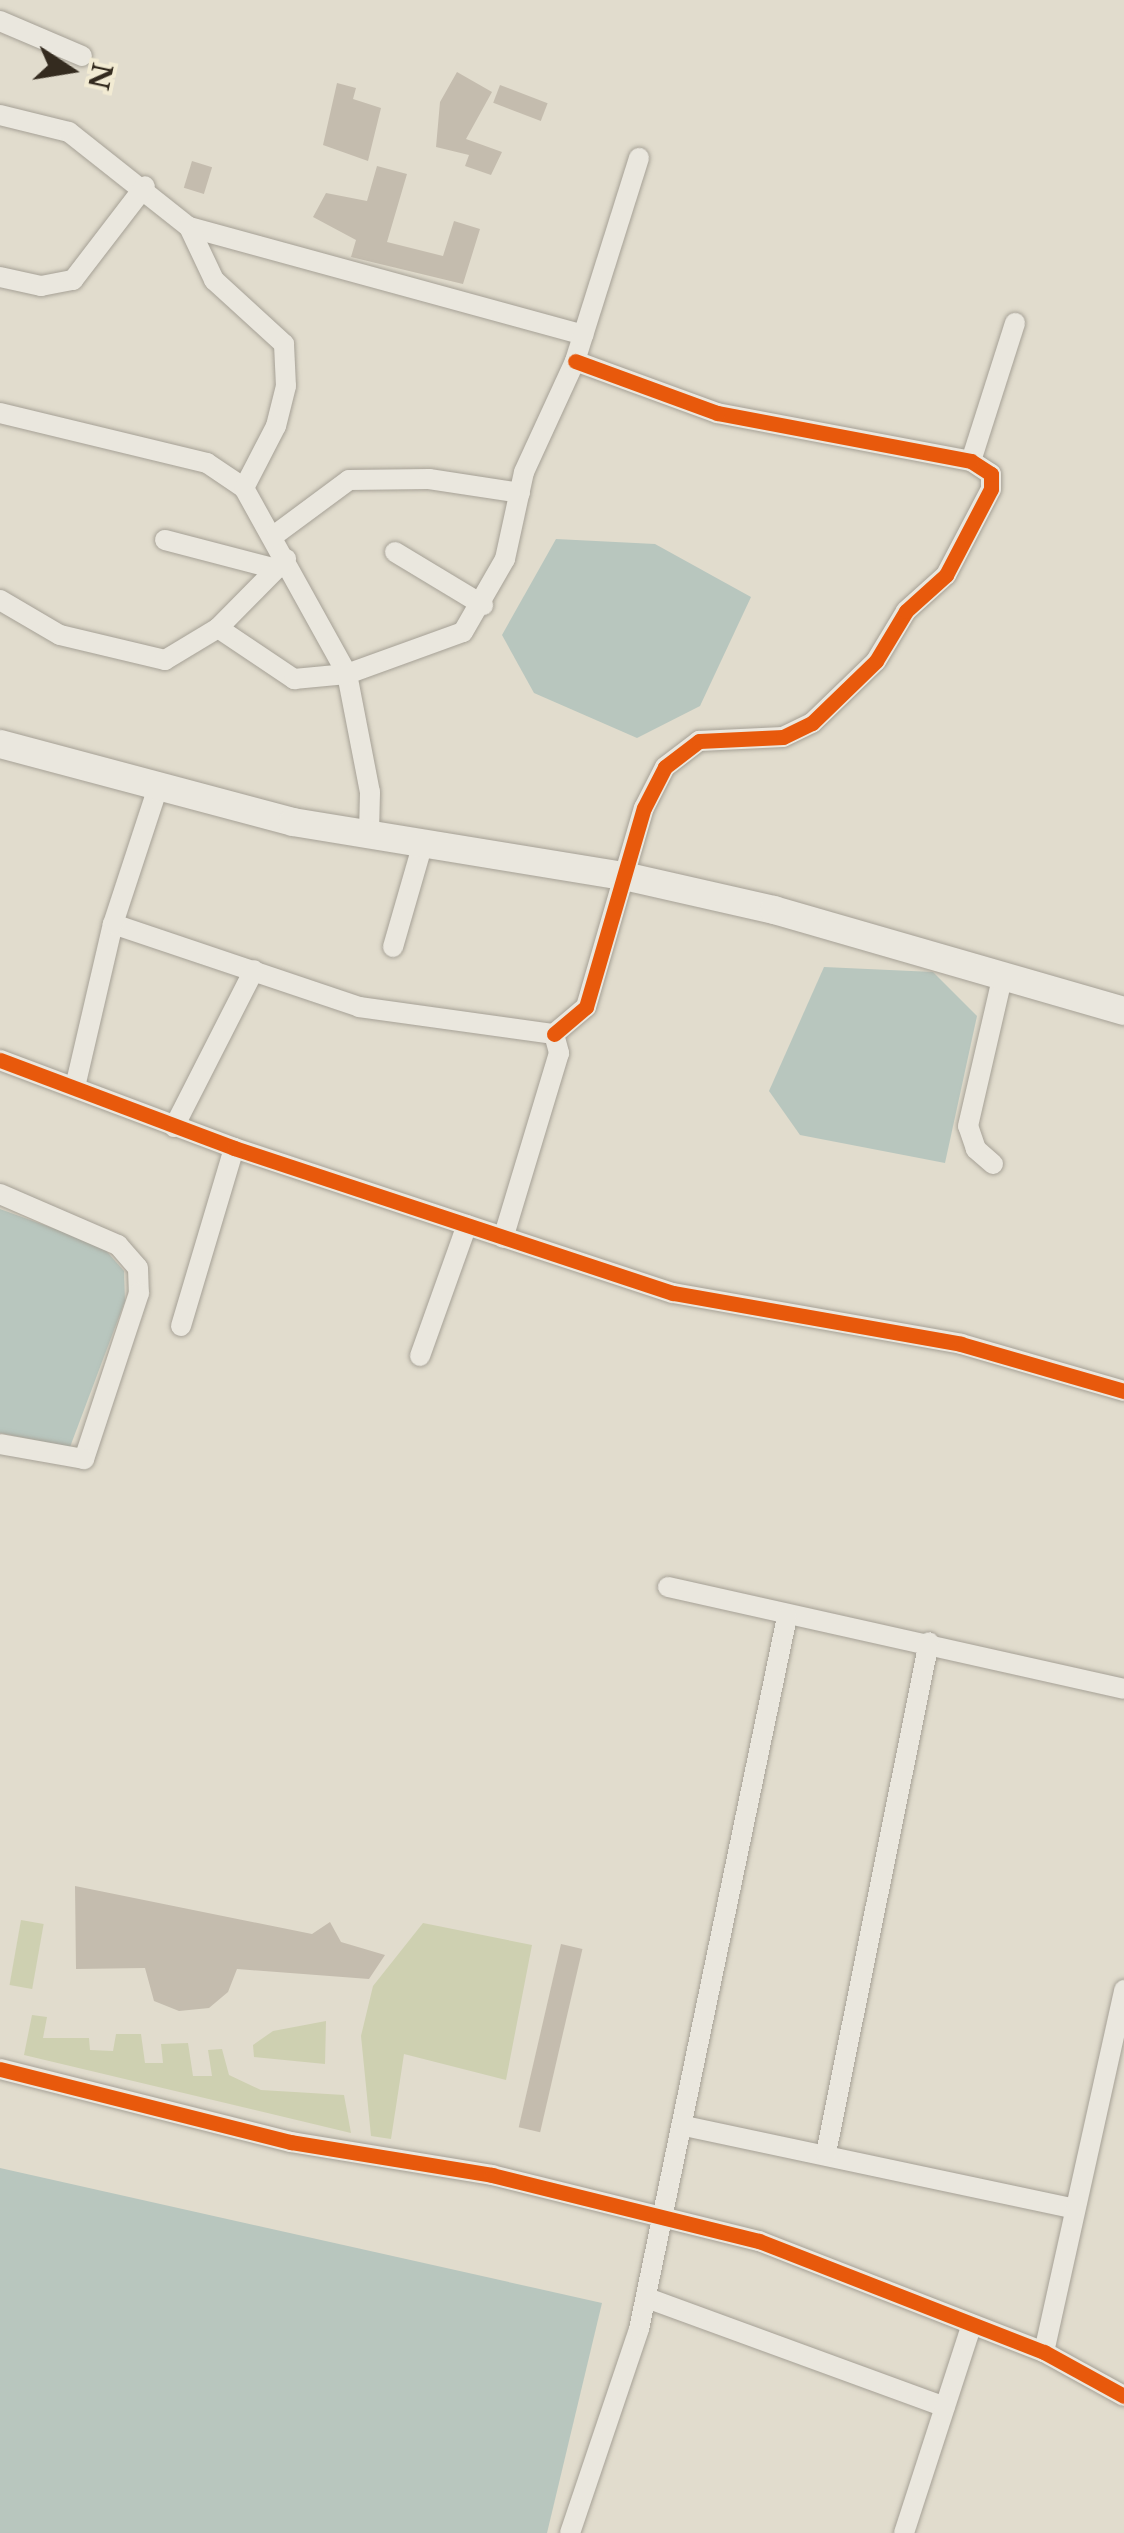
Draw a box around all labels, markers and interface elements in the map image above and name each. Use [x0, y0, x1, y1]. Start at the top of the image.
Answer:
north arrow [20, 20, 120, 120]
text: N [80, 60, 120, 93]

